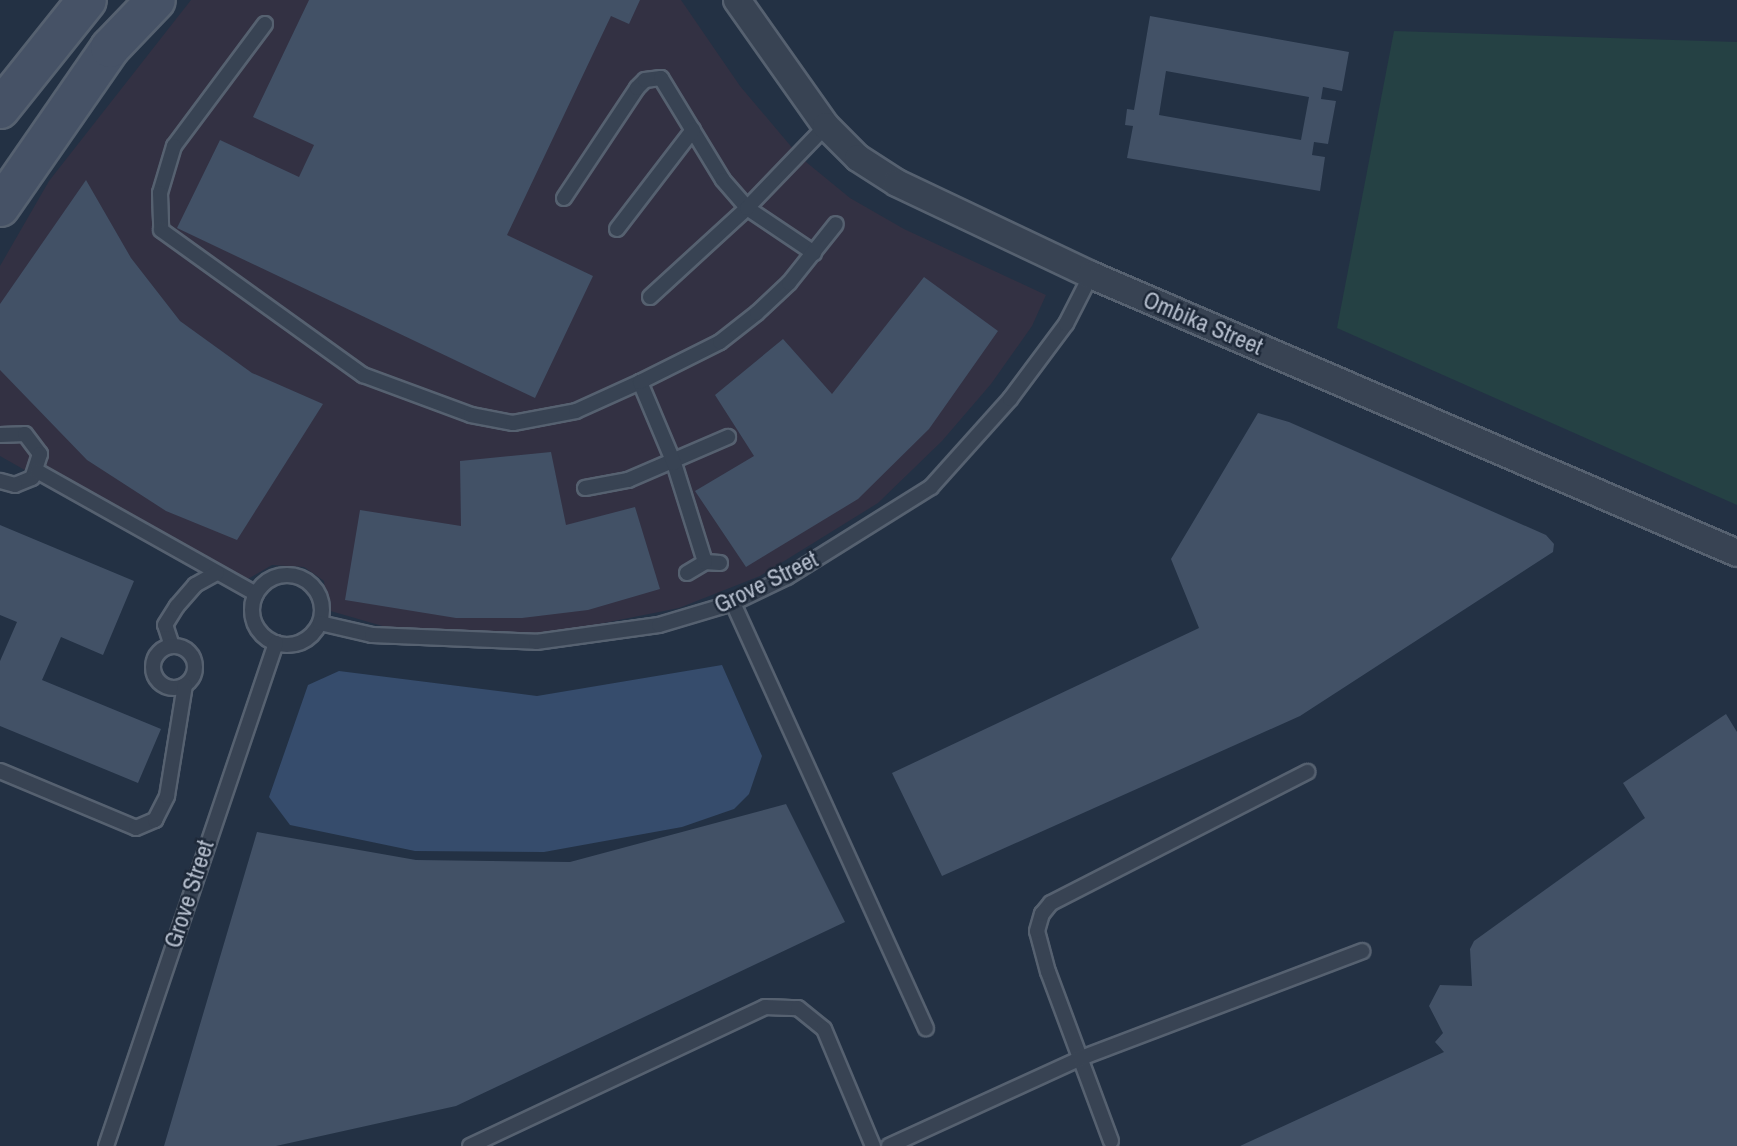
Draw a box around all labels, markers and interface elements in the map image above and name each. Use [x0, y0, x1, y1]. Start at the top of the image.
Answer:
street label: Ombika Street [1139, 285, 1267, 361]
street label: Grove Street [710, 545, 822, 619]
street label: Grove Street [158, 836, 220, 952]

